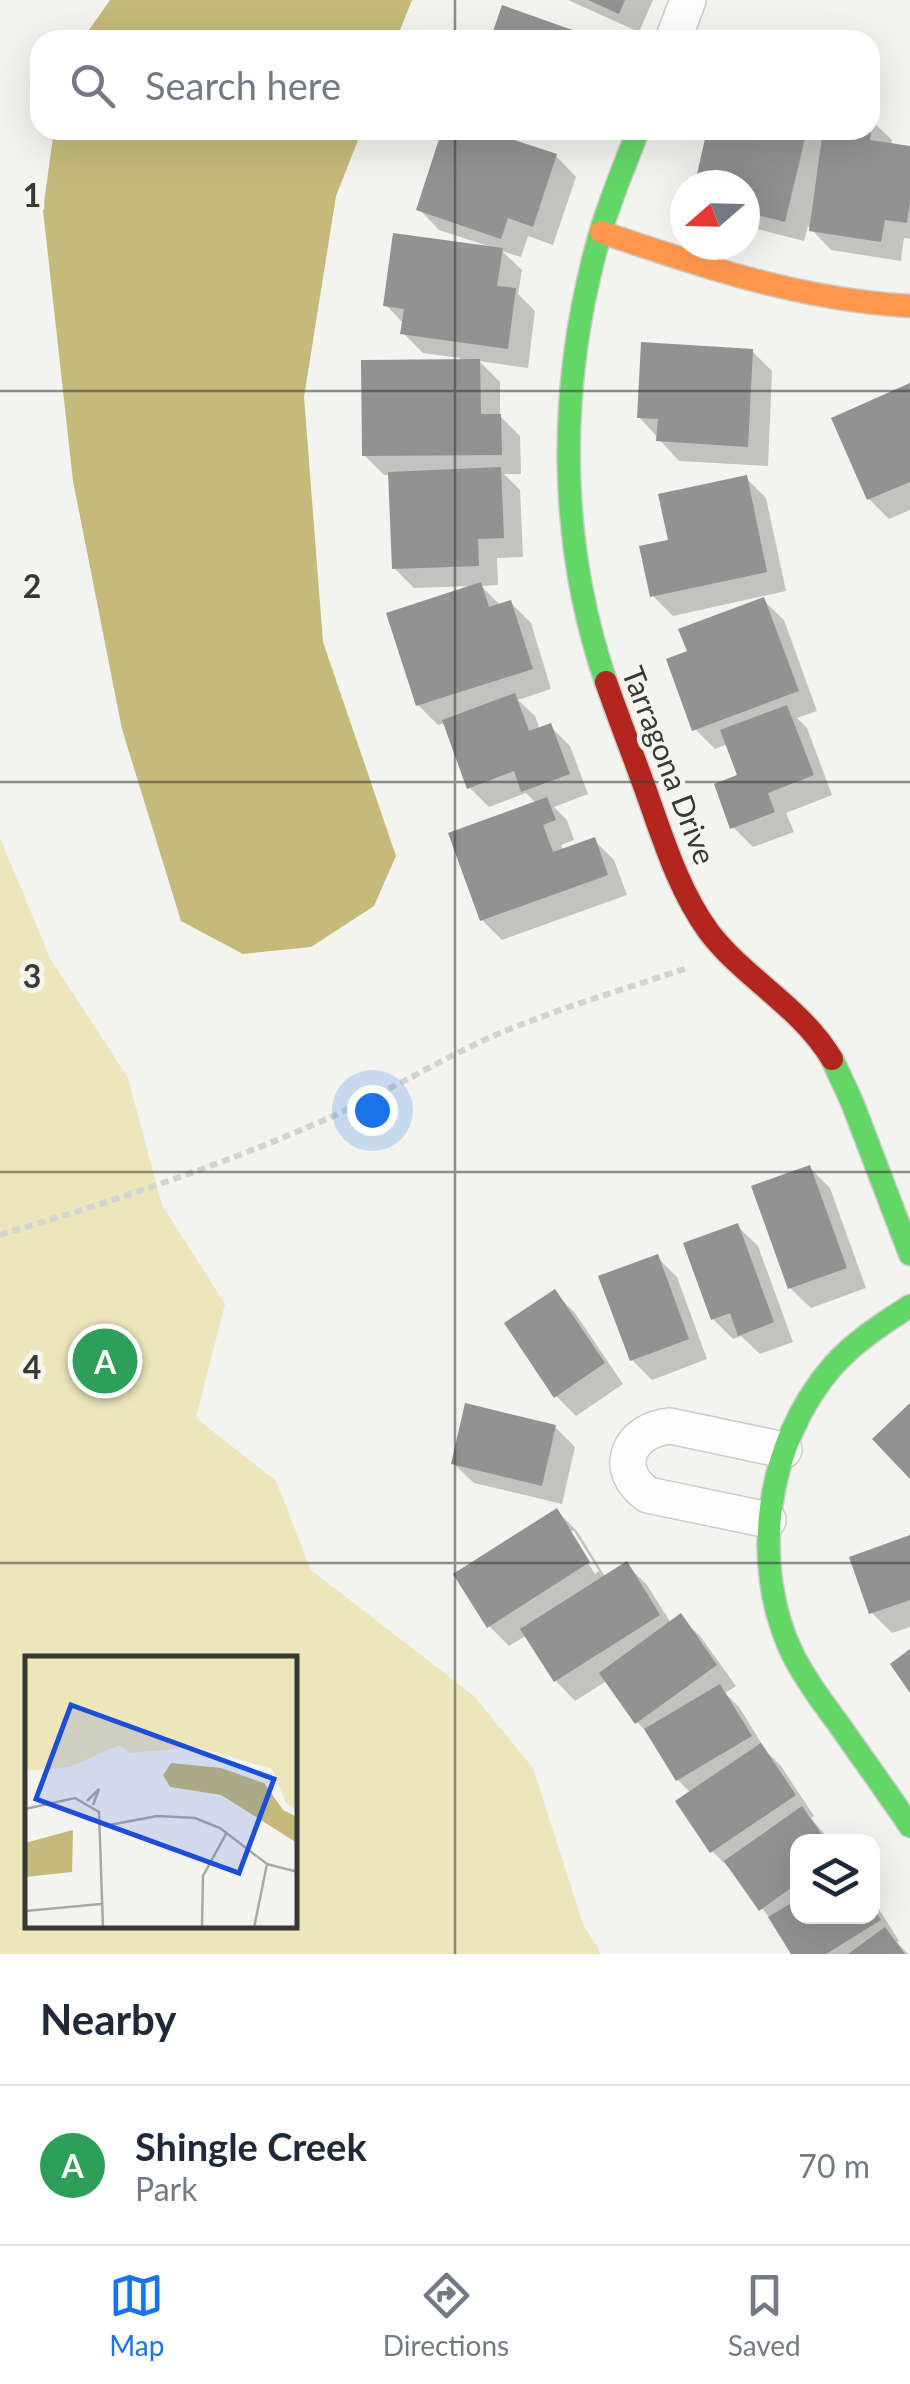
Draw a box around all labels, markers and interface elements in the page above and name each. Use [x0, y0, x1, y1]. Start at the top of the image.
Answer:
search box [30, 30, 880, 140]
icon: search [65, 58, 120, 113]
text: Search here [145, 62, 341, 108]
north arrow [670, 170, 760, 260]
text: 1 [23, 175, 41, 214]
text: 2 [23, 566, 41, 605]
street label: Tarragona Drive [616, 661, 724, 869]
text: 3 [23, 956, 41, 995]
your location [347, 1085, 398, 1136]
pin: A [72, 1324, 138, 1398]
text: 4 [23, 1347, 41, 1386]
inset map [25, 1656, 298, 1929]
map controls [790, 1834, 880, 1924]
button: layers [790, 1834, 880, 1924]
text: Nearby [40, 1994, 177, 2044]
text: Shingle Creek [135, 2123, 367, 2169]
text: A [61, 2146, 84, 2185]
text: 70 m [798, 2146, 870, 2185]
text: Park [135, 2169, 198, 2208]
tab: Map [109, 2268, 164, 2362]
tab: Directions [383, 2268, 509, 2362]
tab: Saved [728, 2268, 801, 2362]

